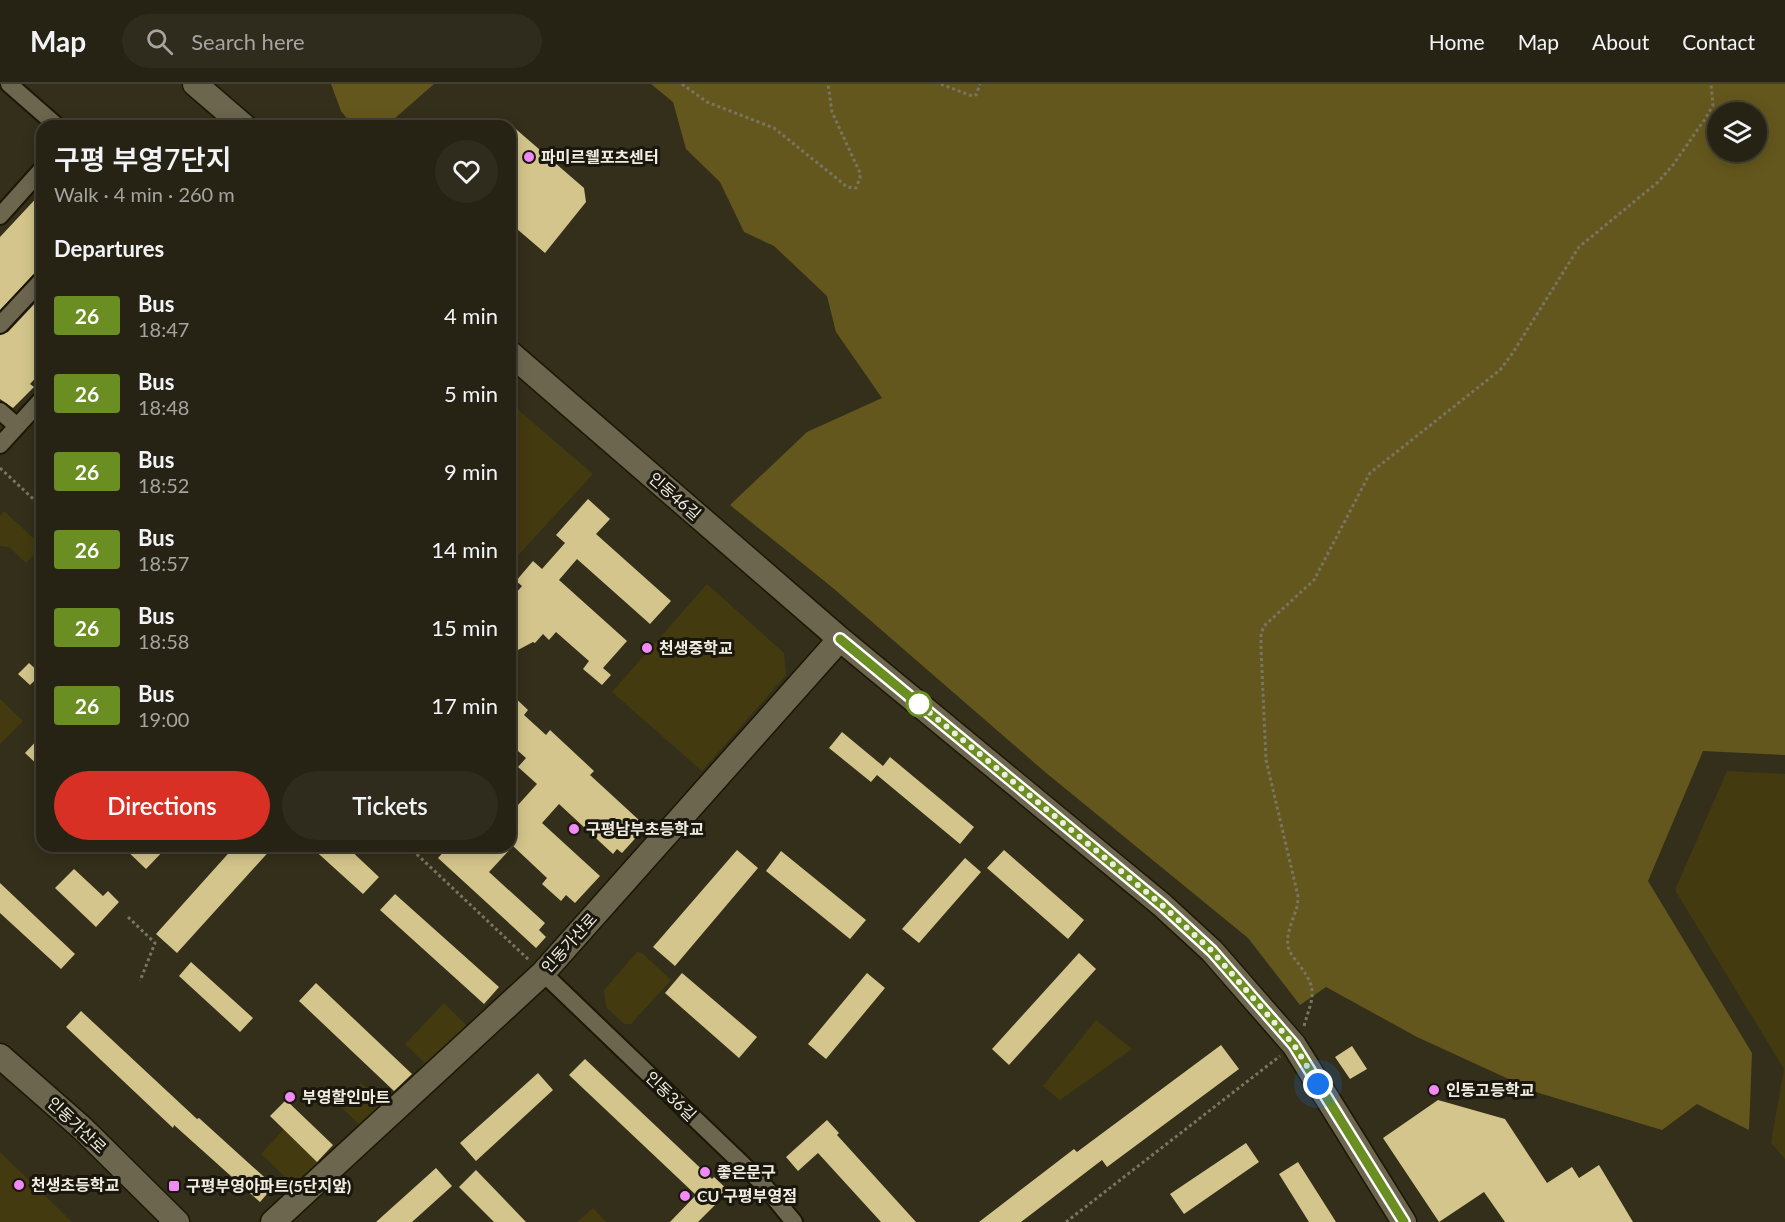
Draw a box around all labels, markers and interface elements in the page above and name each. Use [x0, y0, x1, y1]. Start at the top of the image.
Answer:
search box [122, 14, 542, 68]
text: Map [30, 24, 86, 58]
icon: search [143, 25, 176, 58]
text: Search here [191, 28, 305, 55]
text: Home [1429, 29, 1485, 54]
text: Map [1518, 29, 1559, 54]
text: About [1592, 29, 1649, 54]
text: Contact [1682, 29, 1755, 54]
map controls [1707, 102, 1767, 162]
button: layers [1707, 102, 1767, 162]
button: heart [435, 140, 498, 203]
text: 구평 부영7단지 [54, 142, 232, 176]
place label: 파미르웰포츠센터 [541, 147, 659, 166]
marker: 파미르웰포츠센터 [522, 150, 536, 164]
text: Walk · 4 min · 260 m [54, 182, 235, 206]
text: Departures [54, 235, 164, 262]
text: Bus [138, 290, 174, 317]
text: 4 min [444, 302, 498, 329]
text: 26 [75, 303, 99, 328]
text: 18:47 [138, 317, 189, 341]
text: Bus [138, 368, 174, 395]
text: 5 min [444, 380, 498, 407]
text: 26 [75, 381, 99, 406]
text: 18:48 [138, 395, 189, 419]
text: Bus [138, 446, 174, 473]
text: 9 min [444, 458, 498, 485]
text: 26 [75, 459, 99, 484]
street label: 인동46길 [645, 468, 705, 523]
text: 18:52 [138, 473, 189, 497]
text: Bus [138, 524, 174, 551]
text: 14 min [431, 536, 498, 563]
text: 26 [75, 537, 99, 562]
text: 18:57 [138, 551, 189, 575]
text: Bus [138, 602, 174, 629]
text: 15 min [431, 614, 498, 641]
text: 26 [75, 615, 99, 640]
text: 18:58 [138, 629, 189, 653]
place label: 천생중학교 [659, 638, 733, 657]
marker: 천생중학교 [640, 641, 654, 655]
text: Bus [138, 680, 174, 707]
unlabelled marker [906, 691, 932, 717]
text: 17 min [431, 692, 498, 719]
text: 26 [75, 693, 99, 718]
text: 19:00 [138, 707, 189, 731]
button: Directions [54, 771, 270, 840]
button: Tickets [282, 771, 498, 840]
place label: 구평남부초등학교 [586, 819, 704, 838]
marker: 구평남부초등학교 [567, 822, 581, 836]
street label: 인동가산로 [537, 909, 600, 976]
street label: 인동36길 [642, 1067, 701, 1124]
your location [1303, 1069, 1333, 1099]
place label: 인동고등학교 [1446, 1080, 1535, 1099]
marker: 인동고등학교 [1427, 1083, 1441, 1097]
place label: 부영할인마트 [302, 1087, 391, 1106]
marker: 부영할인마트 [283, 1090, 297, 1104]
street label: 인동가산로 [44, 1093, 111, 1157]
place label: 좋은문구 [717, 1162, 776, 1181]
marker: 좋은문구 [698, 1165, 712, 1179]
place label: 천생초등학교 [31, 1175, 120, 1194]
place label: 구평부영아파트(5단지앞) [186, 1176, 351, 1195]
marker: 천생초등학교 [12, 1178, 26, 1192]
marker: 구평부영아파트(5단지앞) [167, 1179, 181, 1193]
place label: CU 구평부영점 [697, 1186, 797, 1205]
marker: CU 구평부영점 [678, 1189, 692, 1203]

